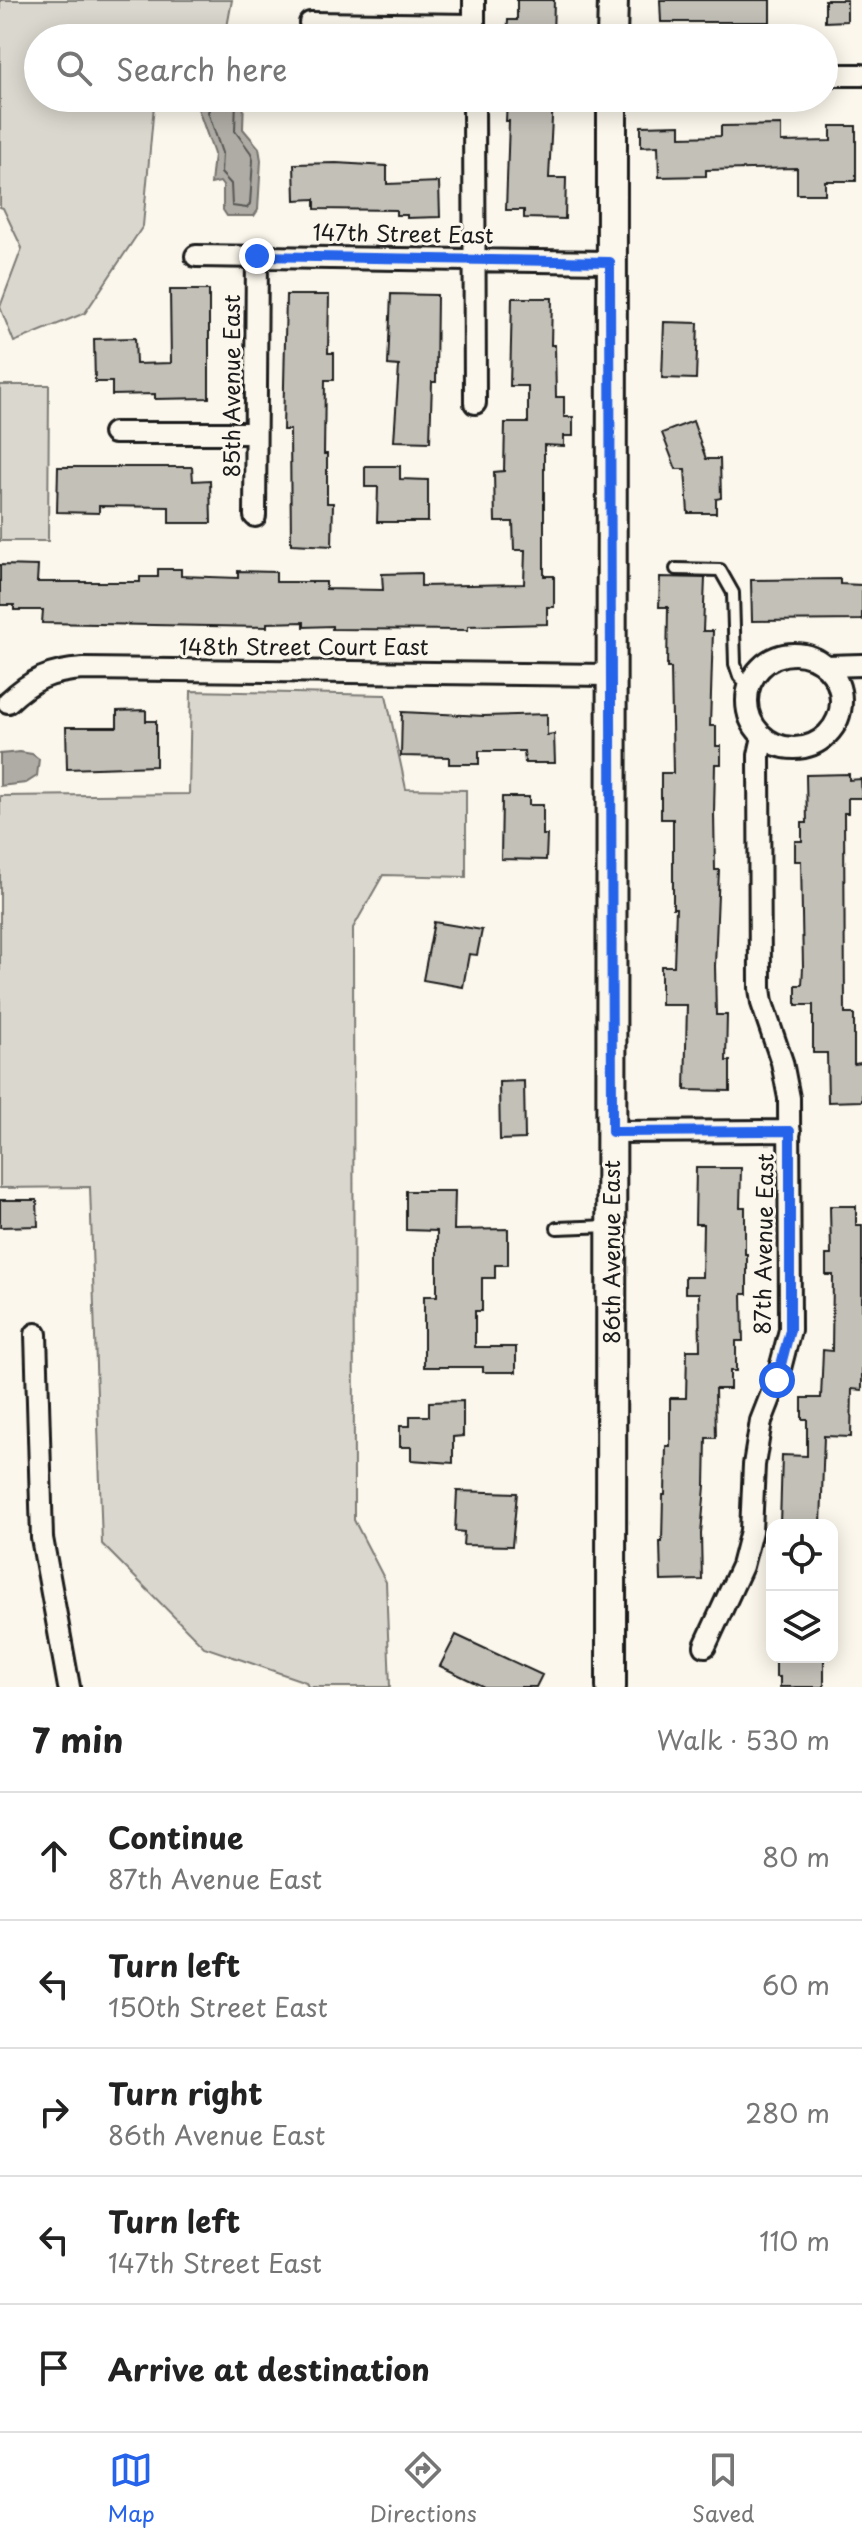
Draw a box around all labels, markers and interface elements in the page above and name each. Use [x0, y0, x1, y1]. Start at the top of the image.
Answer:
search box [24, 24, 838, 112]
icon: search [52, 46, 96, 90]
text: Search here [116, 46, 288, 91]
street label: 147th Street East [312, 214, 494, 251]
route end [239, 238, 275, 274]
street label: 85th Avenue East [214, 294, 247, 478]
street label: 148th Street Court East [179, 629, 429, 662]
street label: 87th Avenue East [744, 1153, 781, 1335]
street label: 86th Avenue East [594, 1160, 627, 1344]
route start [759, 1362, 795, 1398]
map controls [766, 1519, 838, 1663]
button: locate [766, 1519, 838, 1591]
button: layers [766, 1591, 838, 1663]
text: 7 min [32, 1713, 123, 1765]
text: Walk · 530 m [657, 1720, 830, 1759]
text: Continue [108, 1814, 243, 1859]
icon: ahead [32, 1834, 76, 1878]
text: 80 m [762, 1837, 830, 1876]
text: 87th Avenue East [108, 1859, 322, 1898]
text: Turn left [108, 1942, 240, 1987]
icon: left [32, 1962, 76, 2006]
text: 60 m [762, 1965, 830, 2004]
text: 150th Street East [108, 1987, 328, 2026]
text: Turn right [108, 2070, 263, 2115]
icon: right [32, 2090, 76, 2134]
text: 280 m [745, 2093, 830, 2132]
text: 86th Avenue East [108, 2115, 325, 2154]
text: Turn left [108, 2198, 240, 2243]
icon: left [32, 2218, 76, 2262]
text: 110 m [759, 2221, 830, 2260]
text: 147th Street East [108, 2243, 322, 2282]
icon: arrive [32, 2346, 76, 2390]
text: Arrive at destination [108, 2346, 430, 2391]
tab: Map [108, 2448, 155, 2529]
tab: Directions [370, 2448, 477, 2529]
tab: Saved [692, 2448, 754, 2529]

